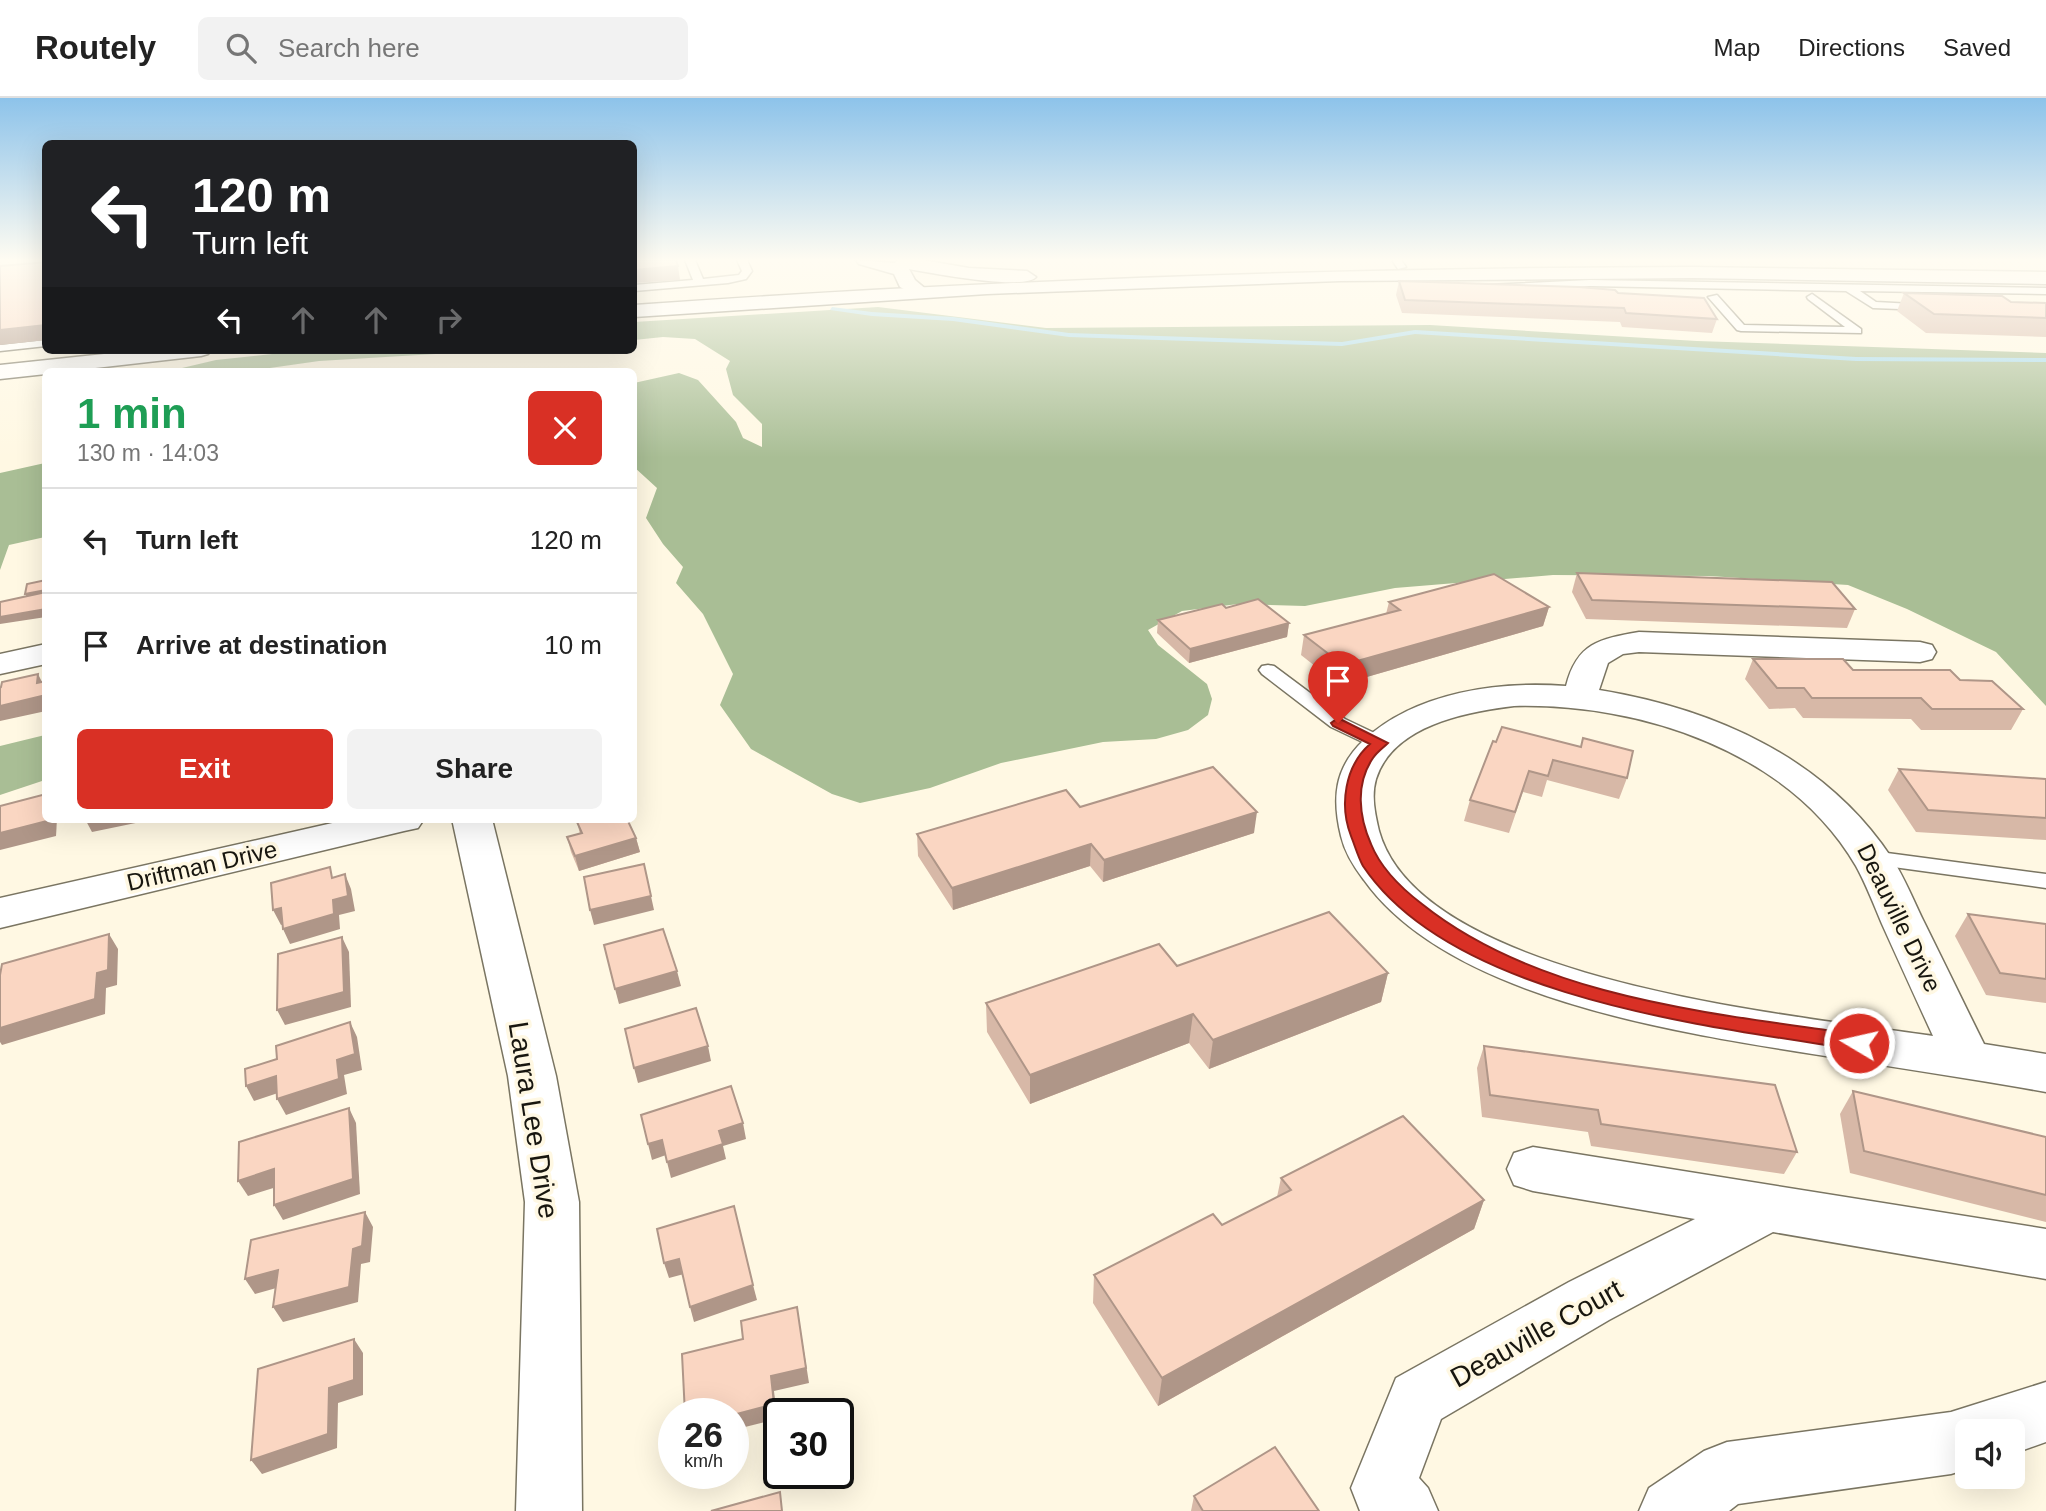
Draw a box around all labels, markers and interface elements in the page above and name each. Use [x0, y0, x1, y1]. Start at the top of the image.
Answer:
search box [198, 17, 688, 80]
text: Routely [35, 29, 156, 66]
icon: search [222, 29, 260, 67]
text: Search here [278, 33, 420, 63]
text: Map [1714, 34, 1760, 61]
text: Directions [1798, 34, 1905, 61]
text: Saved [1943, 34, 2011, 61]
icon: left [77, 168, 168, 259]
text: 120 m [192, 168, 331, 222]
text: Turn left [192, 225, 308, 261]
icon: left [211, 301, 249, 339]
icon: ahead [284, 301, 322, 339]
icon: ahead [357, 301, 395, 339]
icon: right [430, 301, 468, 339]
text: 1 min [77, 390, 187, 437]
button: close [528, 391, 602, 465]
text: 130 m · 14:03 [77, 440, 219, 466]
icon: left [77, 522, 115, 560]
text: Turn left [136, 525, 238, 555]
text: 120 m [530, 525, 602, 555]
icon: arrive [77, 627, 115, 665]
text: Arrive at destination [136, 630, 387, 660]
text: 10 m [544, 630, 602, 660]
pin [1308, 651, 1368, 723]
icon: arrive [1319, 662, 1357, 700]
button: Exit [77, 729, 333, 809]
button: Share [347, 729, 602, 809]
street label: Driftman Drive [124, 835, 280, 896]
street label: Deauville Drive [1852, 839, 1947, 996]
position arrow [1822, 1006, 1896, 1080]
street label: Laura Lee Drive [503, 1019, 564, 1221]
street label: Deauville Court [1445, 1273, 1628, 1393]
speed limit sign: 30 [763, 1398, 854, 1489]
text: 26 [684, 1415, 723, 1454]
map controls [1955, 1419, 2025, 1489]
button: sound [1955, 1419, 2025, 1489]
text: km/h [684, 1451, 723, 1471]

